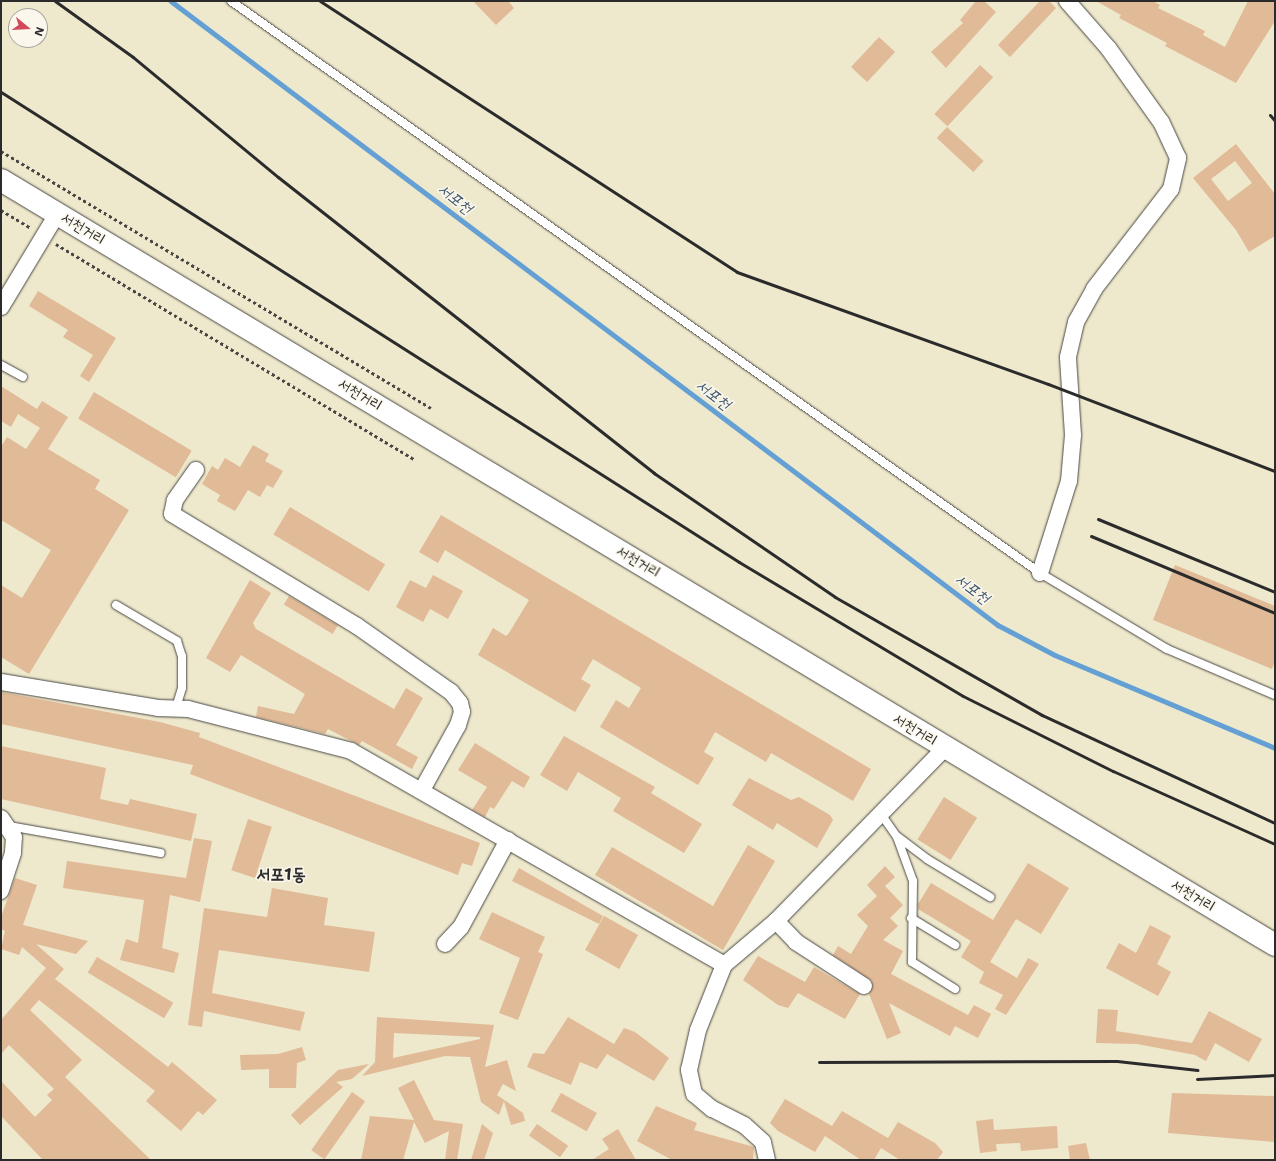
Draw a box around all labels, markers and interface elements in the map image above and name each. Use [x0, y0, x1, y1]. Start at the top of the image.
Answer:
north arrow [8, 8, 48, 48]
text: N [30, 25, 47, 38]
water label: 서포천 [434, 180, 476, 218]
street label: 서천거리 [58, 209, 108, 249]
street label: 서천거리 [335, 375, 385, 415]
water label: 서포천 [692, 376, 734, 414]
street label: 서천거리 [613, 542, 663, 582]
water label: 서포천 [951, 570, 993, 608]
street label: 서천거리 [890, 710, 940, 750]
district label: 서포1동 [257, 865, 305, 885]
street label: 서천거리 [1168, 876, 1218, 916]

